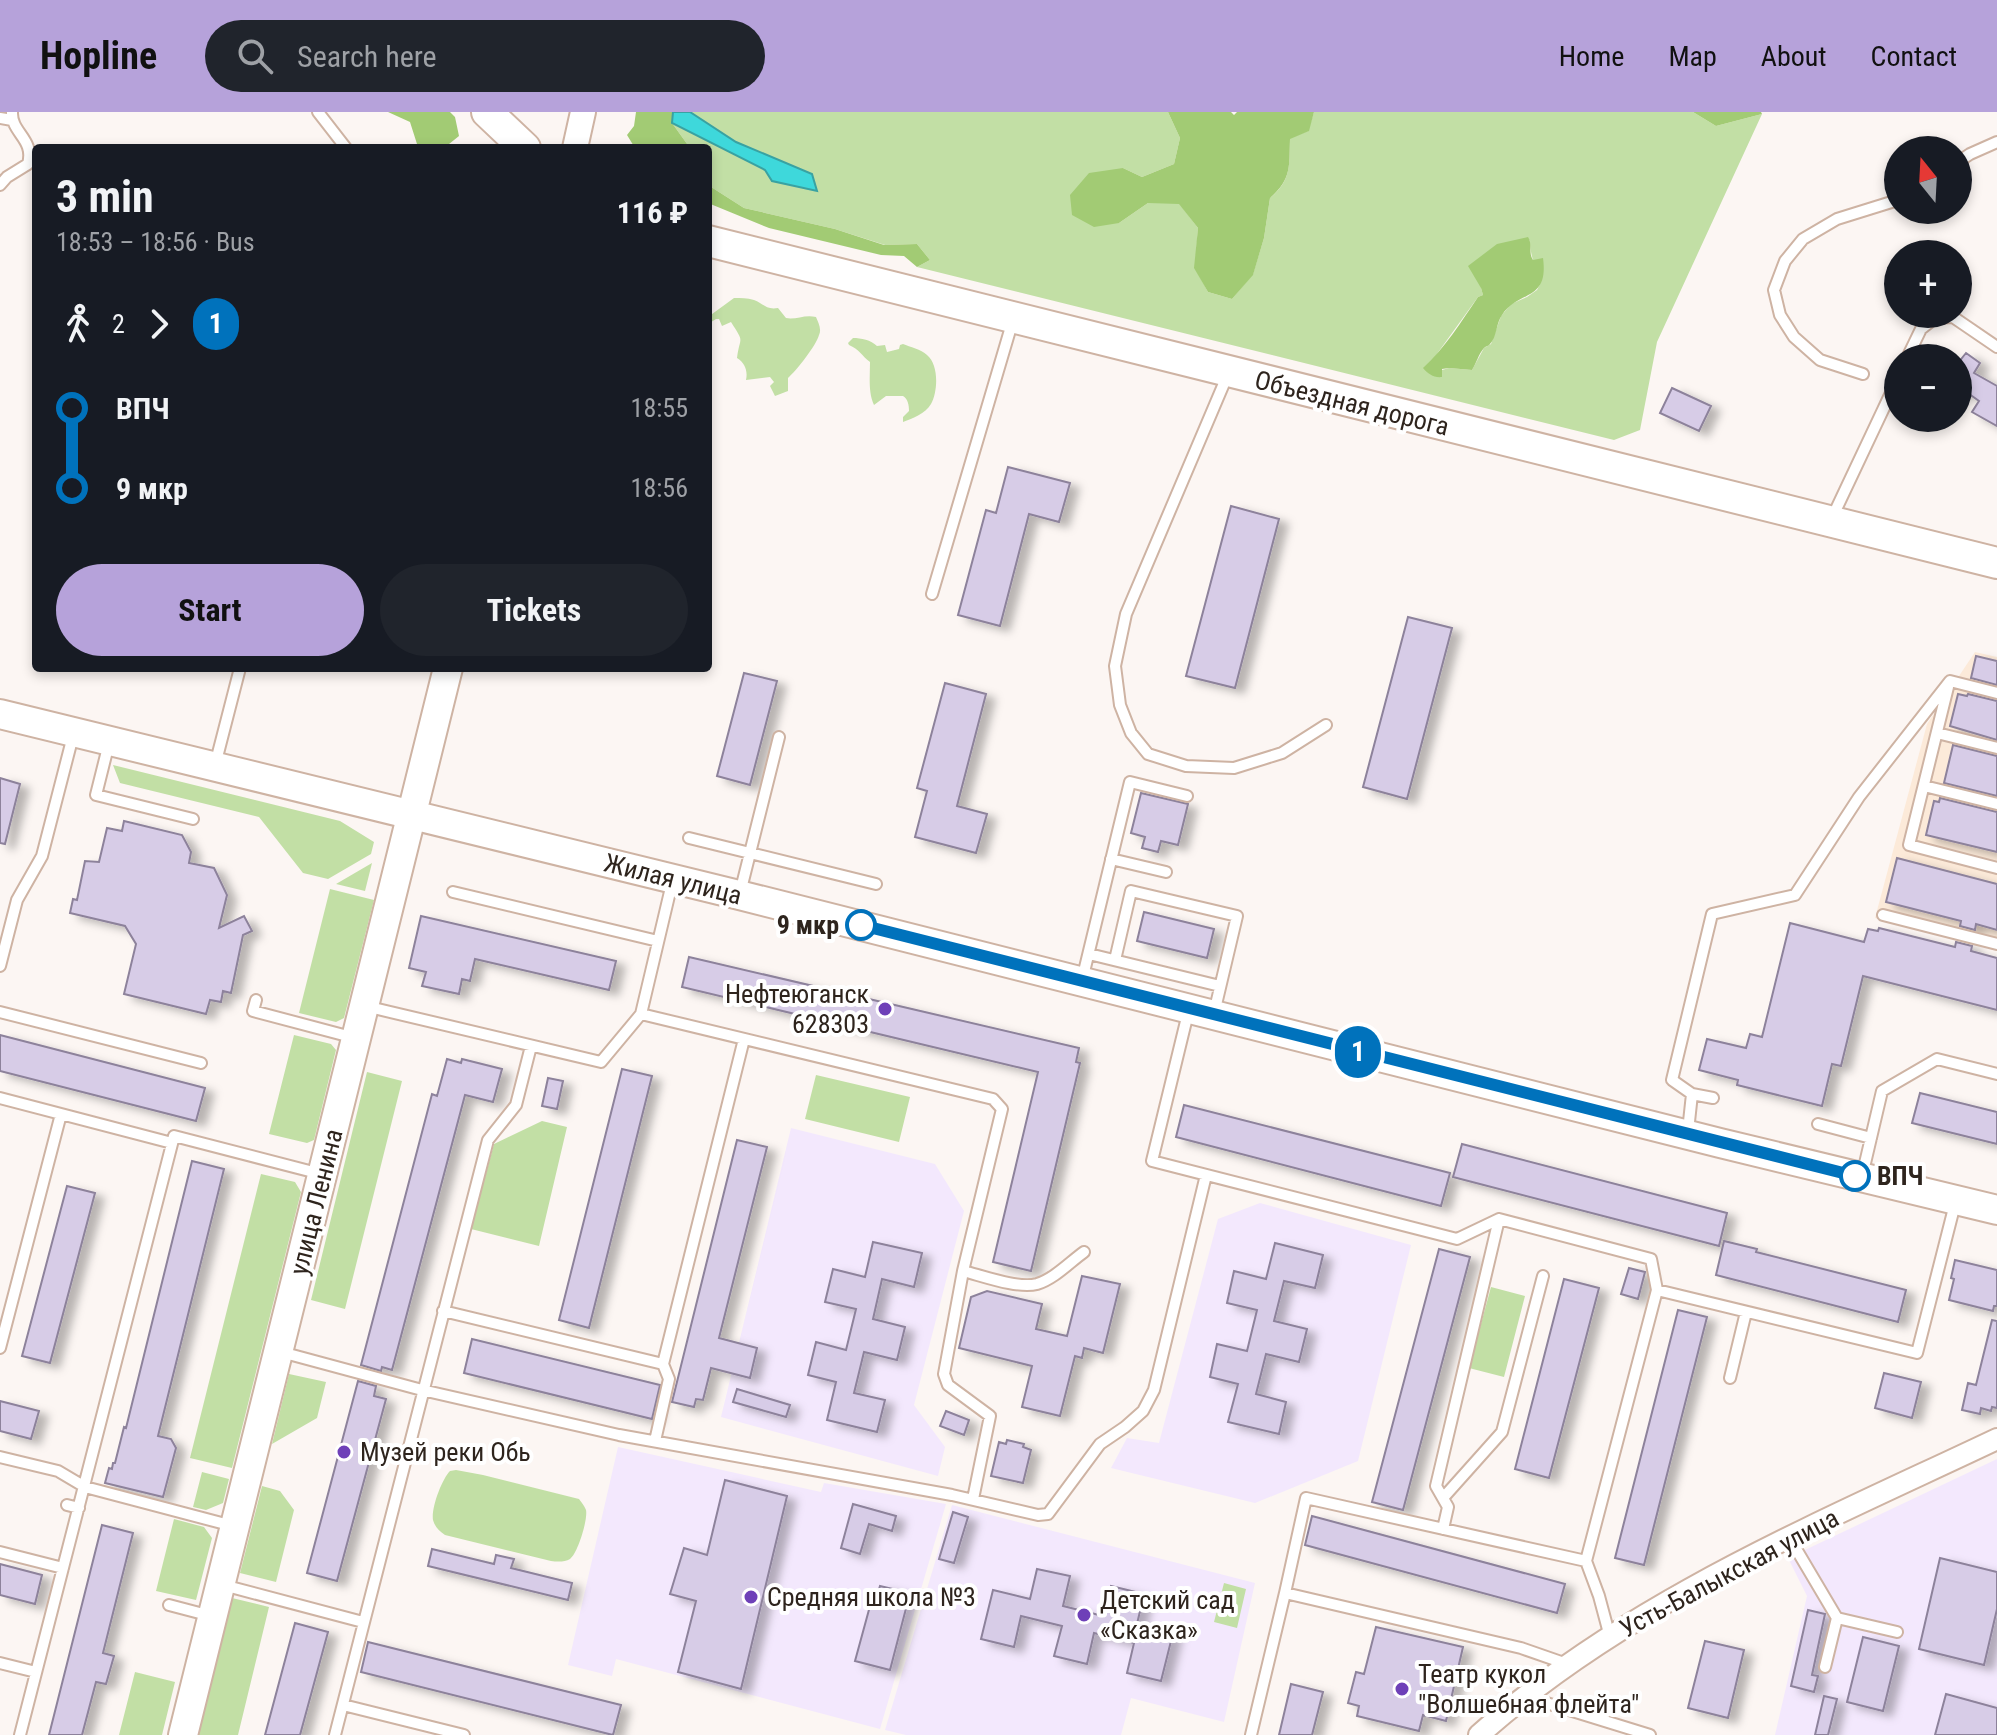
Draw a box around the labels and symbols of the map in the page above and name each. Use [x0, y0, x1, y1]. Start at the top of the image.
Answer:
north arrow [1884, 136, 1972, 224]
street label: Объездная дорога [1252, 364, 1452, 442]
street label: Жилая улица [601, 847, 745, 911]
place label: 9 мкр [777, 910, 839, 940]
marker: 9 мкр [846, 910, 876, 940]
place label: Нефтеюганск 628303 [725, 979, 869, 1039]
marker: Нефтеюганск 628303 [876, 1000, 894, 1018]
line badge: 1 [1332, 1026, 1384, 1078]
street label: улица Ленина [283, 1126, 349, 1278]
marker: ВПЧ [1840, 1161, 1870, 1191]
place label: ВПЧ [1877, 1161, 1923, 1191]
place label: Музей реки Обь [360, 1437, 531, 1467]
marker: Музей реки Обь [335, 1443, 353, 1461]
street label: Усть-Балыкская улица [1614, 1503, 1844, 1643]
place label: Средняя школа №3 [767, 1582, 976, 1612]
place label: Детский сад «Сказка» [1100, 1585, 1235, 1645]
marker: Средняя школа №3 [742, 1588, 760, 1606]
marker: Детский сад «Сказка» [1075, 1606, 1093, 1624]
place label: Театр кукол "Волшебная флейта" [1418, 1659, 1639, 1719]
marker: Театр кукол "Волшебная флейта" [1393, 1680, 1411, 1698]

